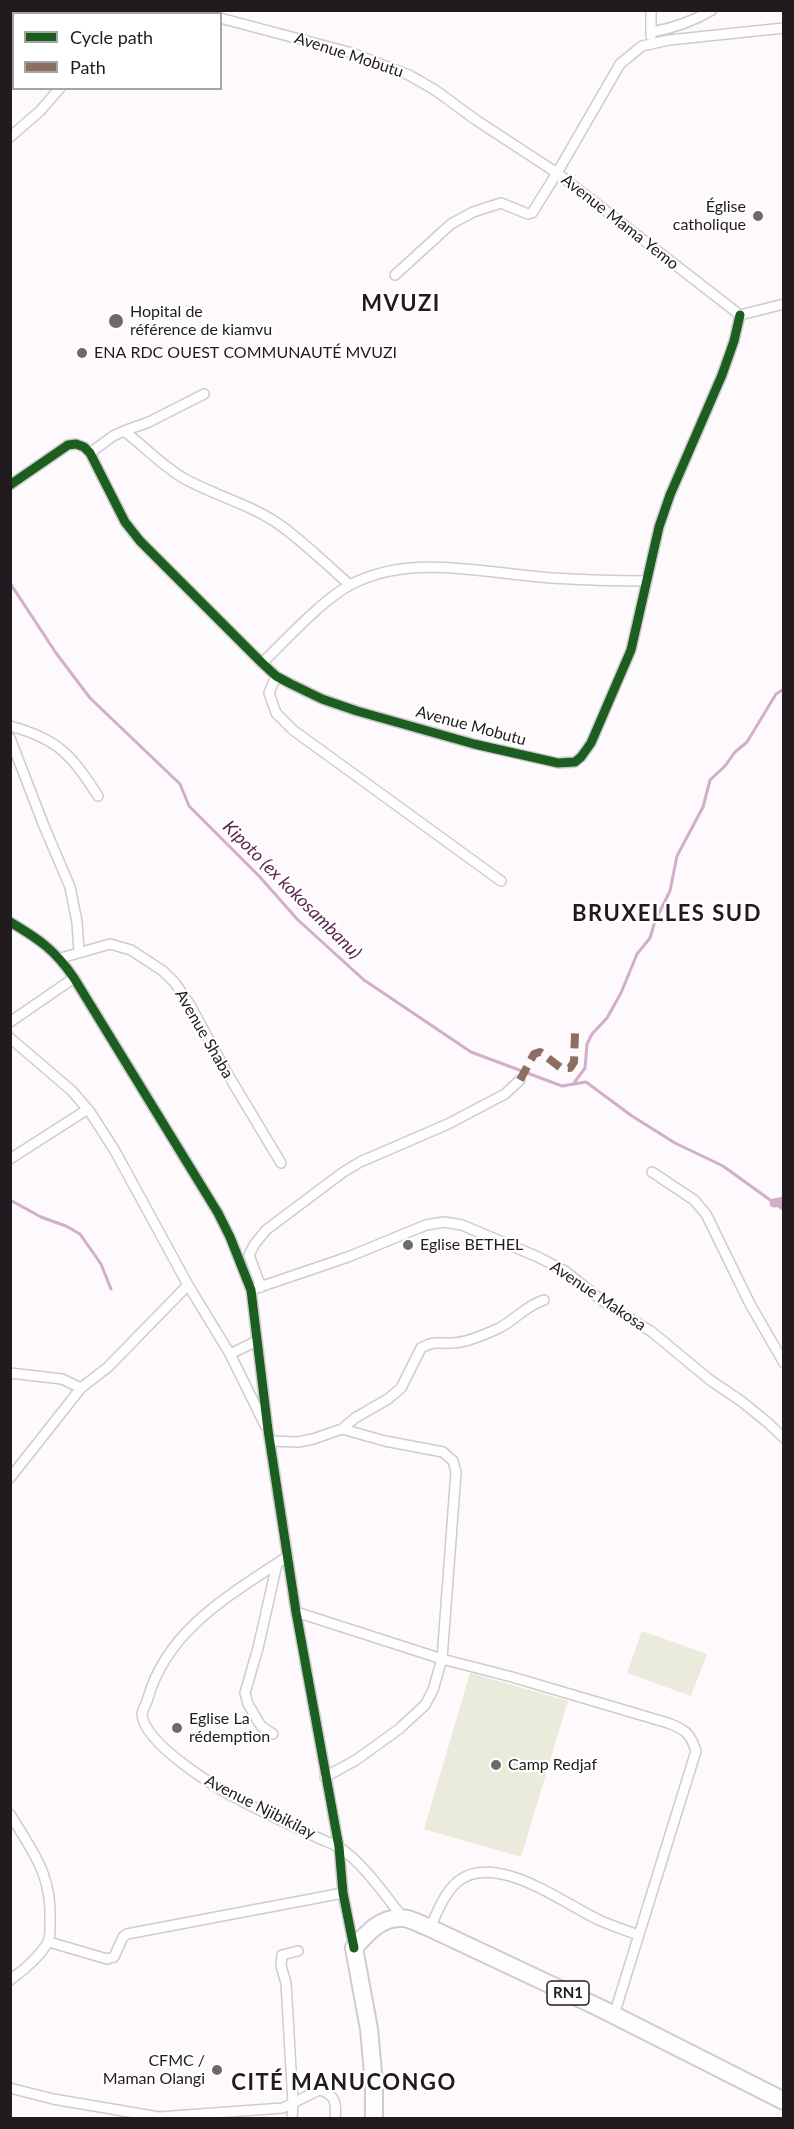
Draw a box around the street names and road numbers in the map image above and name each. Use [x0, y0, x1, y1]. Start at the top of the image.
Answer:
street label: Avenue Mobutu [292, 28, 406, 82]
street label: Avenue Mama Yemo [557, 170, 683, 274]
street label: Avenue Mobutu [414, 702, 528, 750]
street label: Avenue Shaba [171, 986, 237, 1082]
street label: Avenue Makosa [547, 1257, 649, 1335]
street label: Avenue Njibikilay [202, 1771, 318, 1843]
road number: RN1 [547, 1981, 589, 2005]

